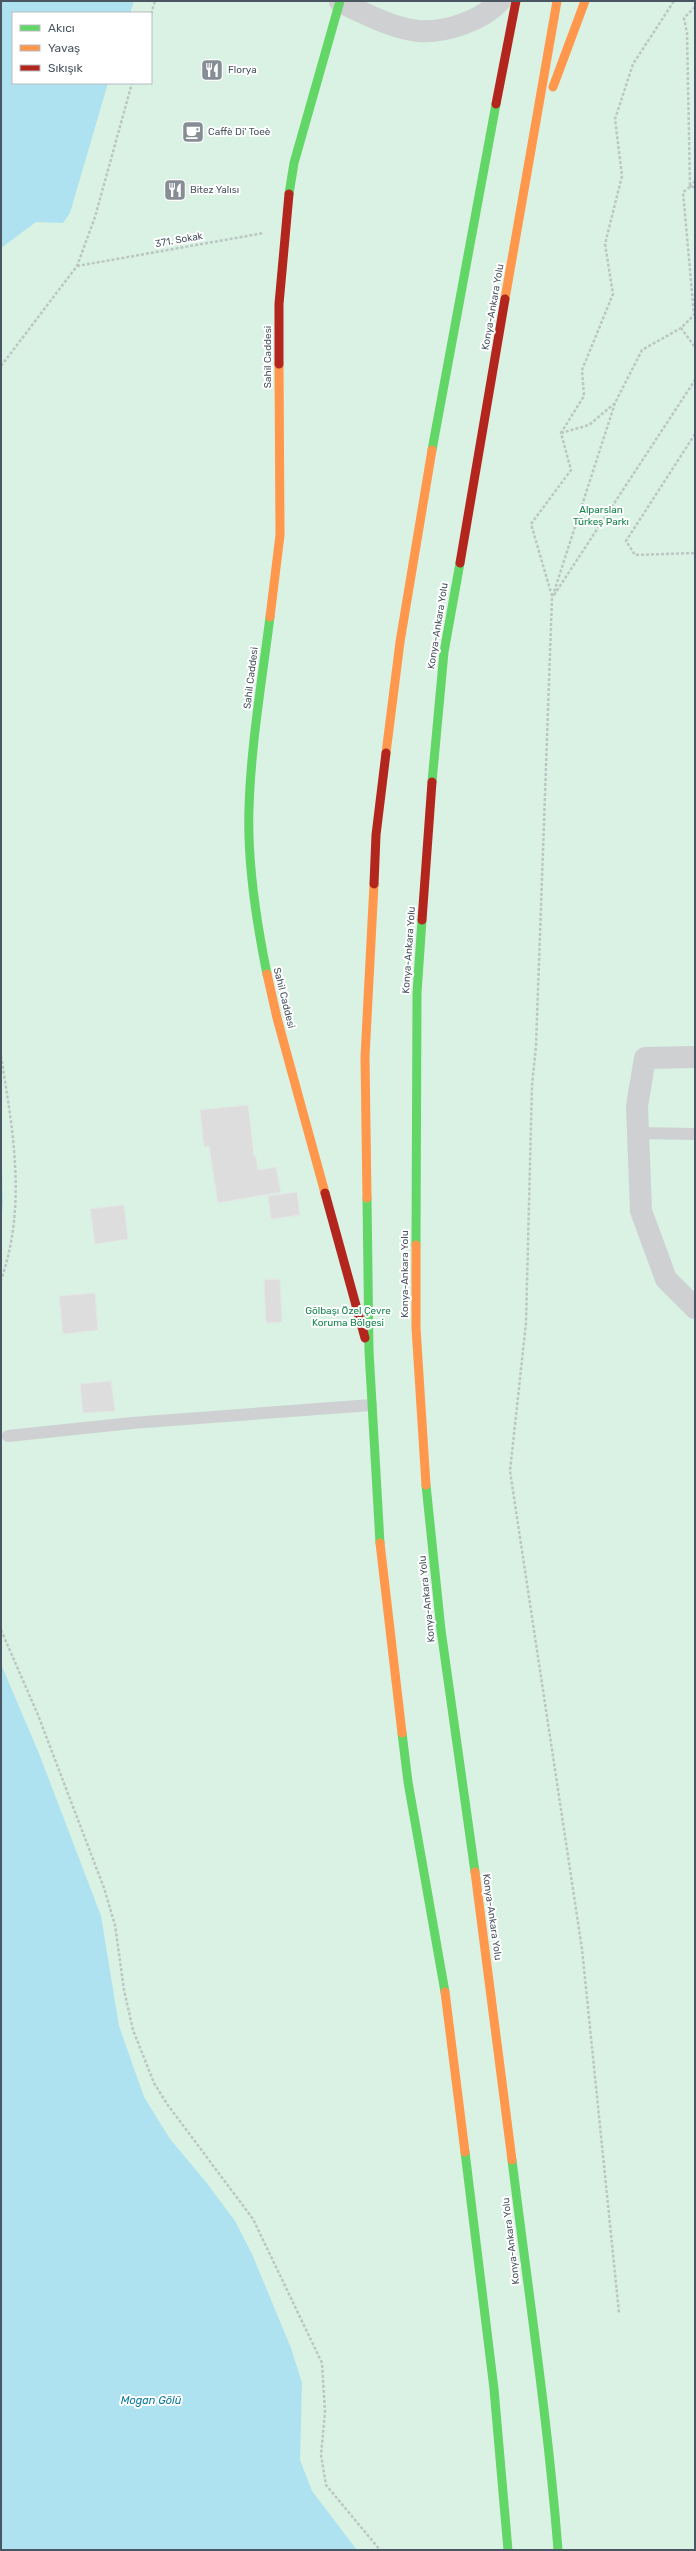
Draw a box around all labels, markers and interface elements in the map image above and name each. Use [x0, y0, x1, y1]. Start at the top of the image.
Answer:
legend [12, 12, 152, 84]
text: Akıcı [48, 21, 75, 35]
text: Yavaş [48, 41, 80, 55]
restaurant icon: Florya [199, 57, 225, 83]
text: Sıkışık [48, 61, 83, 75]
place label: Florya [228, 64, 257, 76]
cafe icon: Caffè Di' Toeè [180, 119, 206, 145]
place label: Caffè Di' Toeè [208, 126, 271, 138]
restaurant icon: Bitez Yalısı [162, 177, 188, 203]
place label: Bitez Yalısı [190, 184, 239, 196]
street label: 371. Sokak [154, 230, 205, 250]
street label: Konya-Ankara Yolu [480, 263, 506, 351]
street label: Sahil Caddesi [262, 326, 274, 388]
park label: Alparslan Türkeş Parkı [573, 504, 629, 528]
street label: Konya-Ankara Yolu [425, 582, 451, 670]
street label: Sahil Caddesi [241, 646, 261, 710]
street label: Konya-Ankara Yolu [400, 906, 418, 994]
street label: Sahil Caddesi [271, 966, 297, 1030]
street label: Konya-Ankara Yolu [399, 1230, 411, 1318]
park label: Gölbaşı Özel Çevre Koruma Bölgesi [305, 1305, 391, 1329]
street label: Konya-Ankara Yolu [416, 1555, 438, 1643]
street label: Konya-Ankara Yolu [480, 1873, 504, 1961]
street label: Konya-Ankara Yolu [500, 2197, 522, 2285]
water label: Mogan Gölü [121, 2394, 182, 2407]

